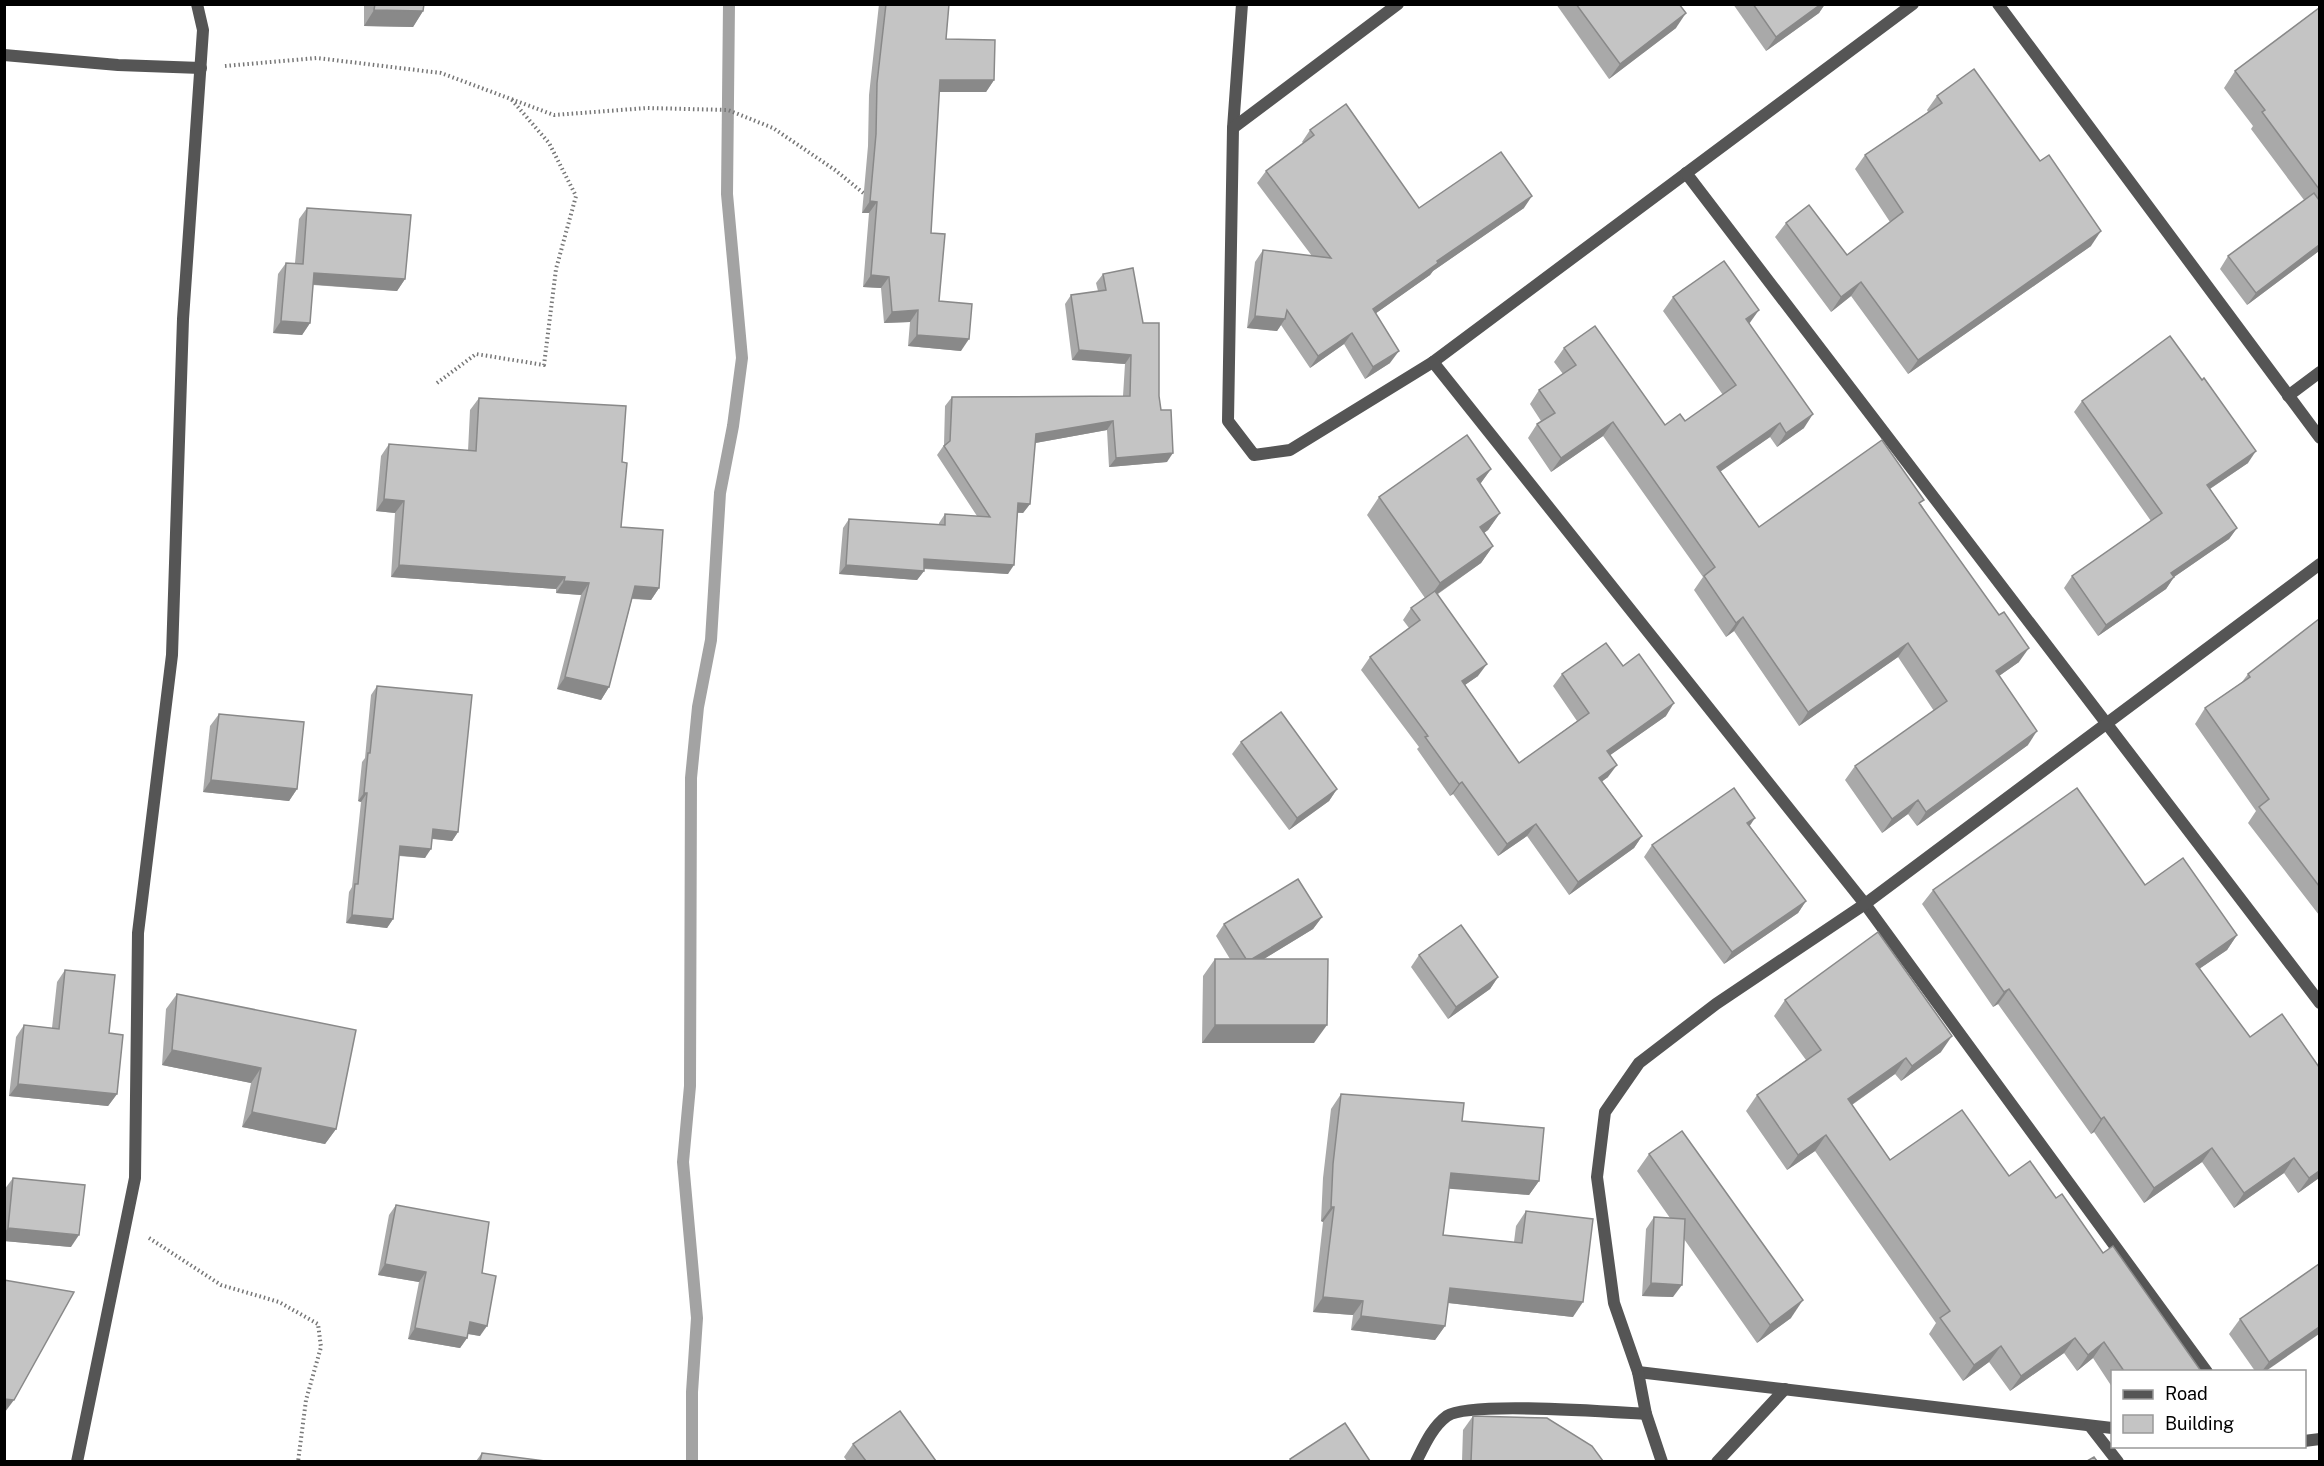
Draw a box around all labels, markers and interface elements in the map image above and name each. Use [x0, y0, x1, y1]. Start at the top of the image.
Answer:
legend [2111, 1370, 2306, 1448]
text: Road [2165, 1383, 2208, 1404]
text: Building [2165, 1413, 2234, 1434]

